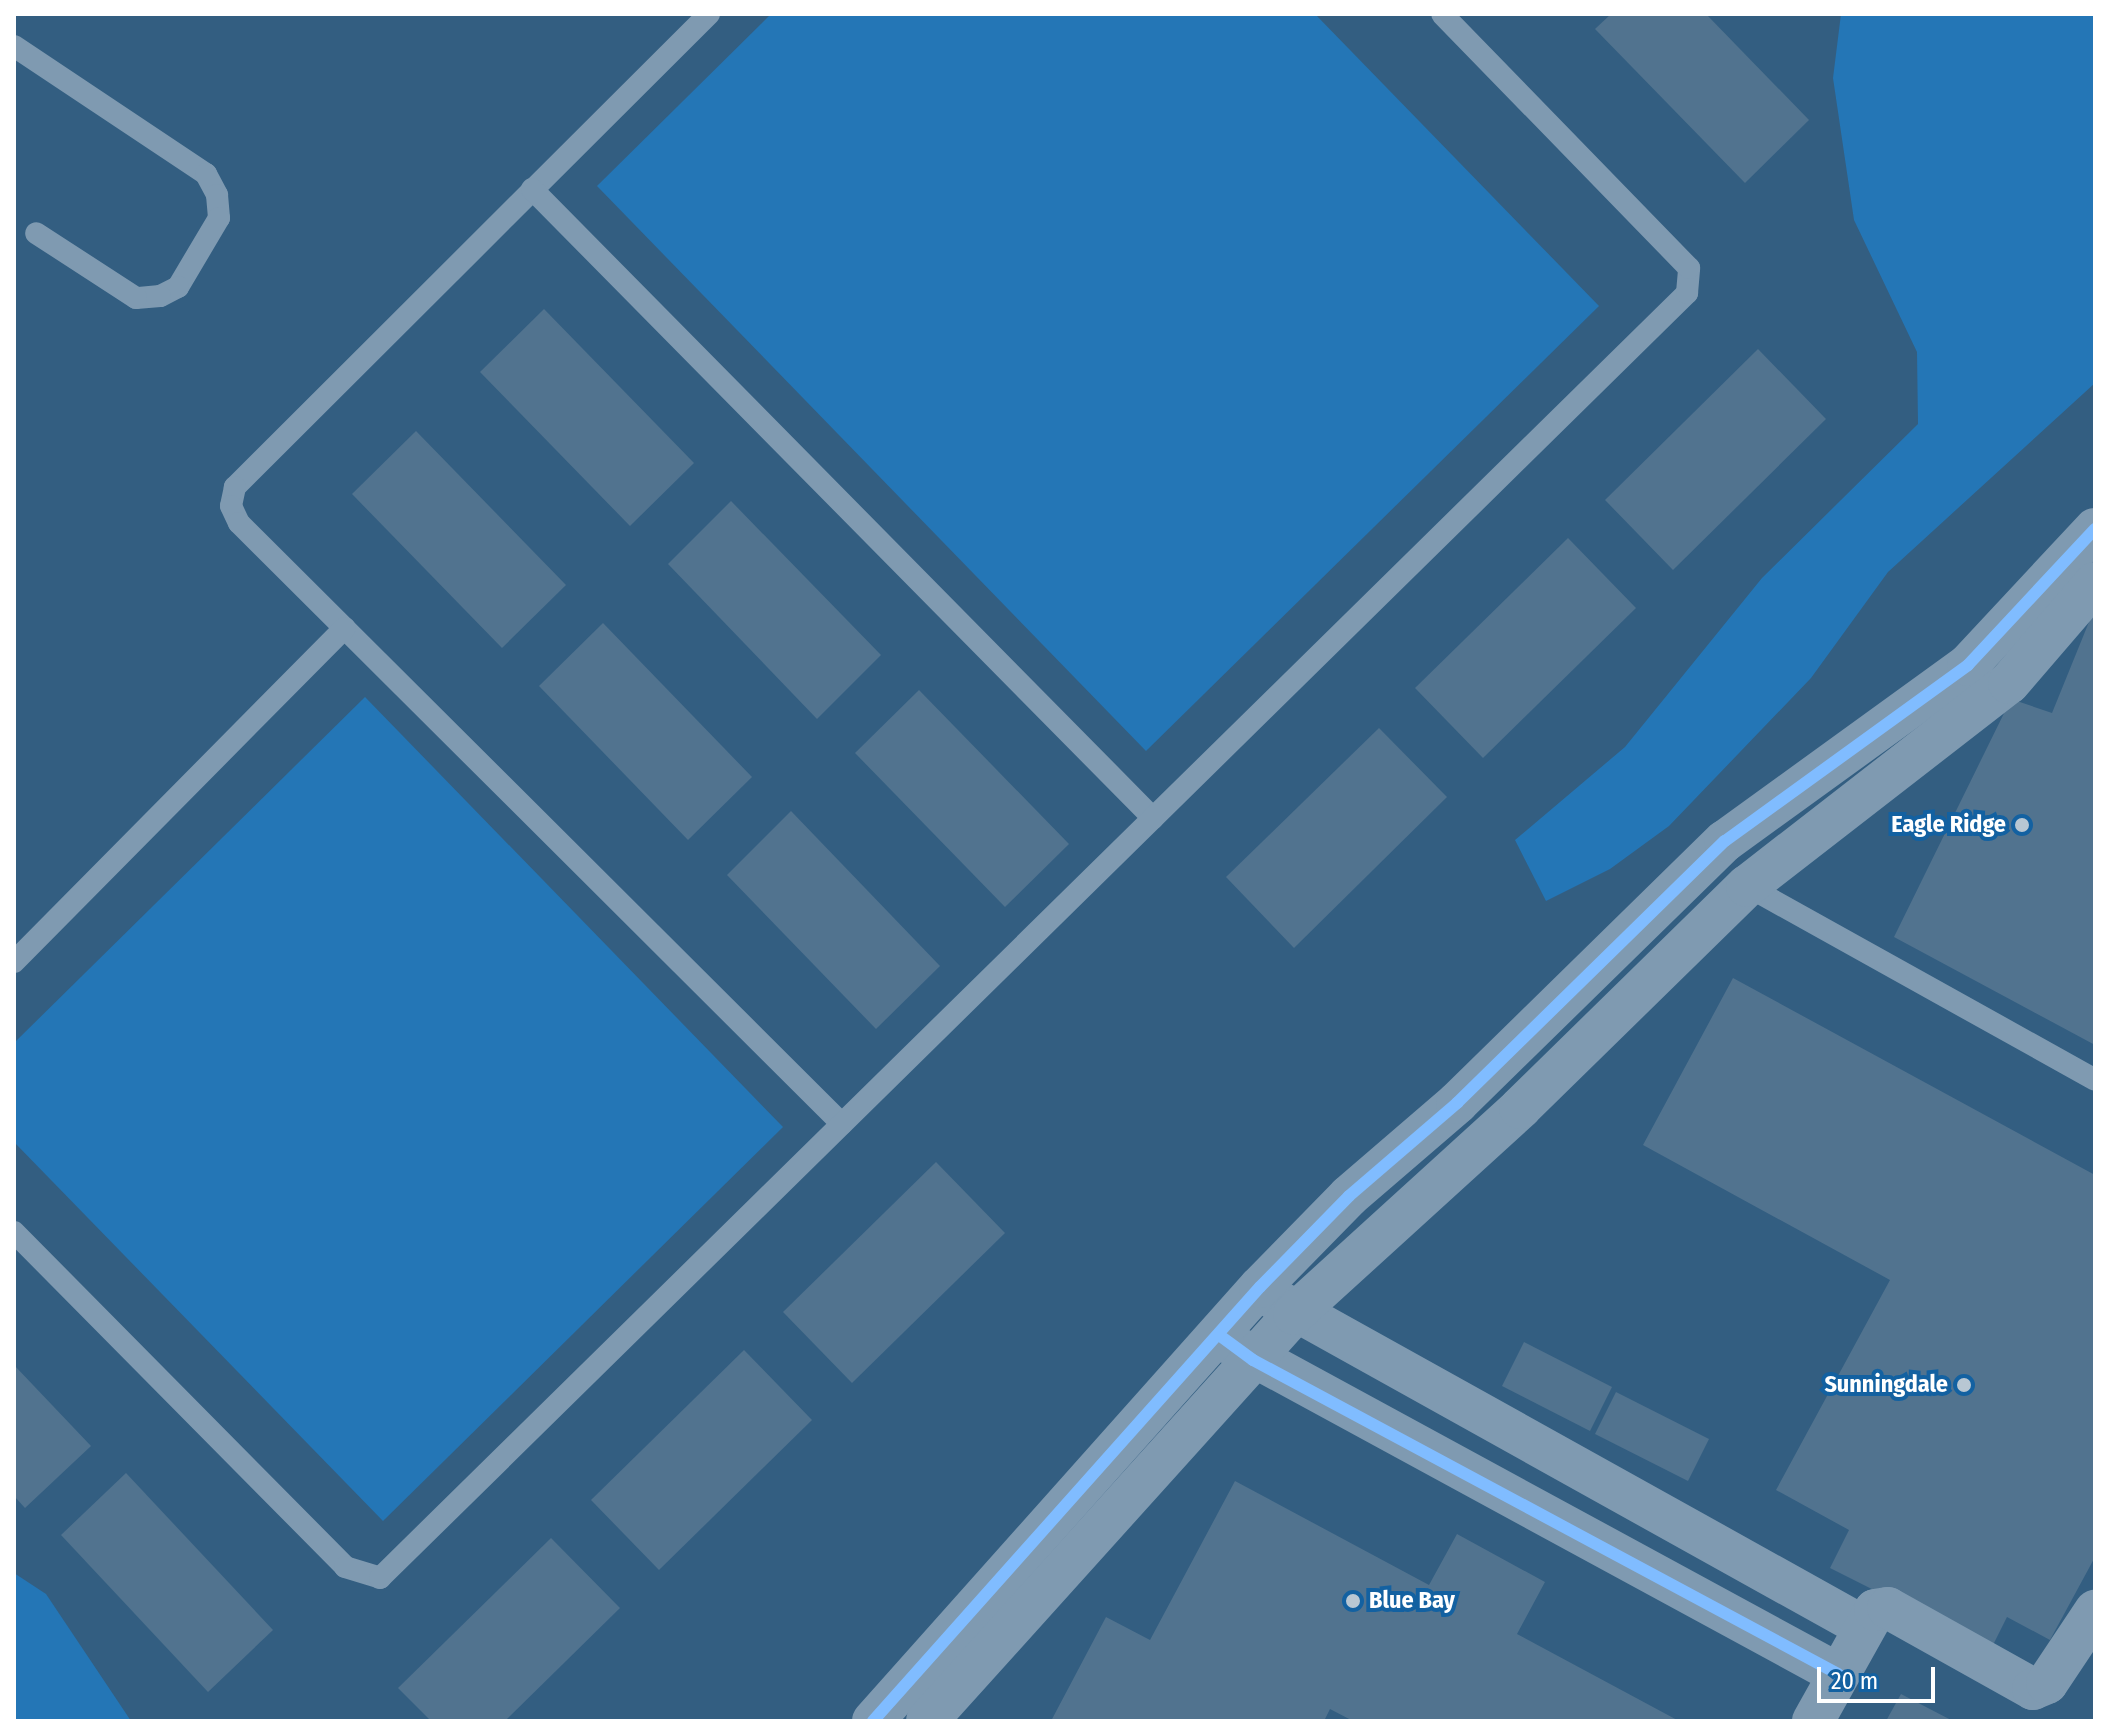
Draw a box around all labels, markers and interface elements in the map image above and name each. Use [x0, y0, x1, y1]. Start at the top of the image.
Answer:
place label: Eagle Ridge [1891, 811, 2006, 839]
marker: Eagle Ridge [2013, 816, 2031, 834]
place label: Sunningdale [1824, 1371, 1948, 1399]
marker: Sunningdale [1955, 1376, 1973, 1394]
place label: Blue Bay [1369, 1587, 1455, 1615]
marker: Blue Bay [1344, 1592, 1362, 1610]
scale bar [1821, 1651, 1939, 1701]
text: 20 m [1831, 1667, 1878, 1695]

